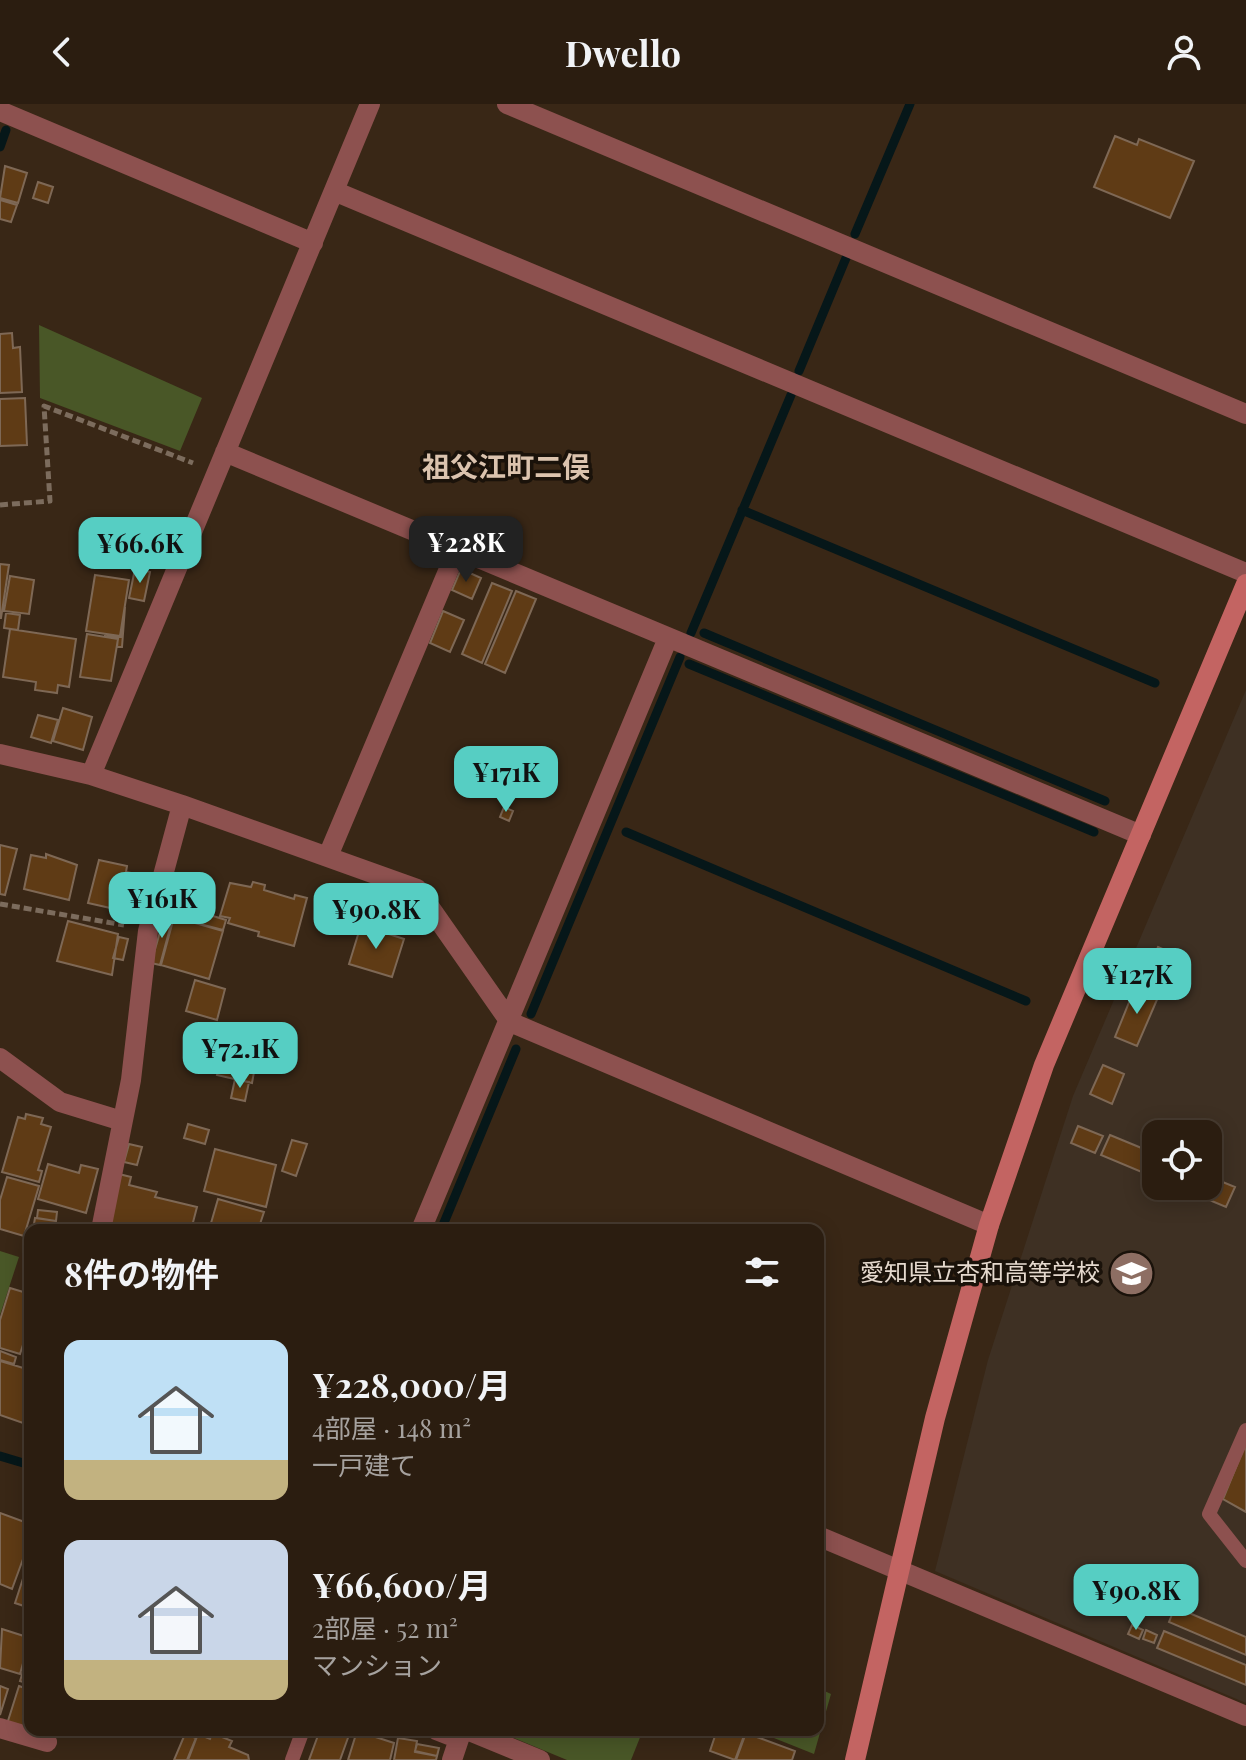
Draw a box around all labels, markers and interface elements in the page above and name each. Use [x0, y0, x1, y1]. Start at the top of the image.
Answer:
text: Dwello [565, 28, 681, 76]
icon: back [40, 30, 84, 74]
icon: person [1162, 30, 1206, 74]
district label: 祖父江町二俣 [422, 447, 590, 484]
pin: ¥228K [410, 516, 522, 584]
pin: ¥66.6K [75, 517, 205, 585]
text: ¥228K [427, 524, 505, 559]
text: ¥66.6K [97, 525, 183, 560]
pin: ¥171K [450, 746, 562, 814]
text: ¥171K [472, 754, 540, 789]
pin: ¥161K [106, 872, 218, 940]
text: ¥161K [127, 880, 197, 915]
pin: ¥90.8K [311, 883, 441, 951]
text: ¥90.8K [332, 891, 420, 926]
pin: ¥127K [1081, 948, 1193, 1016]
text: ¥127K [1101, 956, 1173, 991]
pin: ¥72.1K [175, 1022, 305, 1090]
text: ¥72.1K [201, 1030, 279, 1065]
map controls [1142, 1120, 1222, 1200]
button: locate [1142, 1120, 1222, 1200]
school or university icon: 愛知県立杏和高等学校 [1107, 1249, 1155, 1297]
text: 8件の物件 [64, 1250, 219, 1296]
icon: filters [740, 1250, 784, 1294]
place label: 愛知県立杏和高等学校 [860, 1255, 1100, 1287]
text: ¥228,000/月 [312, 1361, 511, 1407]
icon: home [128, 1372, 224, 1468]
text: 4部屋 · 148 m² [312, 1410, 471, 1445]
text: 一戸建て [312, 1447, 416, 1482]
text: ¥66,600/月 [312, 1561, 492, 1607]
pin: ¥90.8K [1071, 1564, 1201, 1632]
icon: home [128, 1572, 224, 1668]
text: ¥90.8K [1092, 1572, 1180, 1607]
text: 2部屋 · 52 m² [312, 1610, 458, 1645]
text: マンション [312, 1647, 442, 1682]

